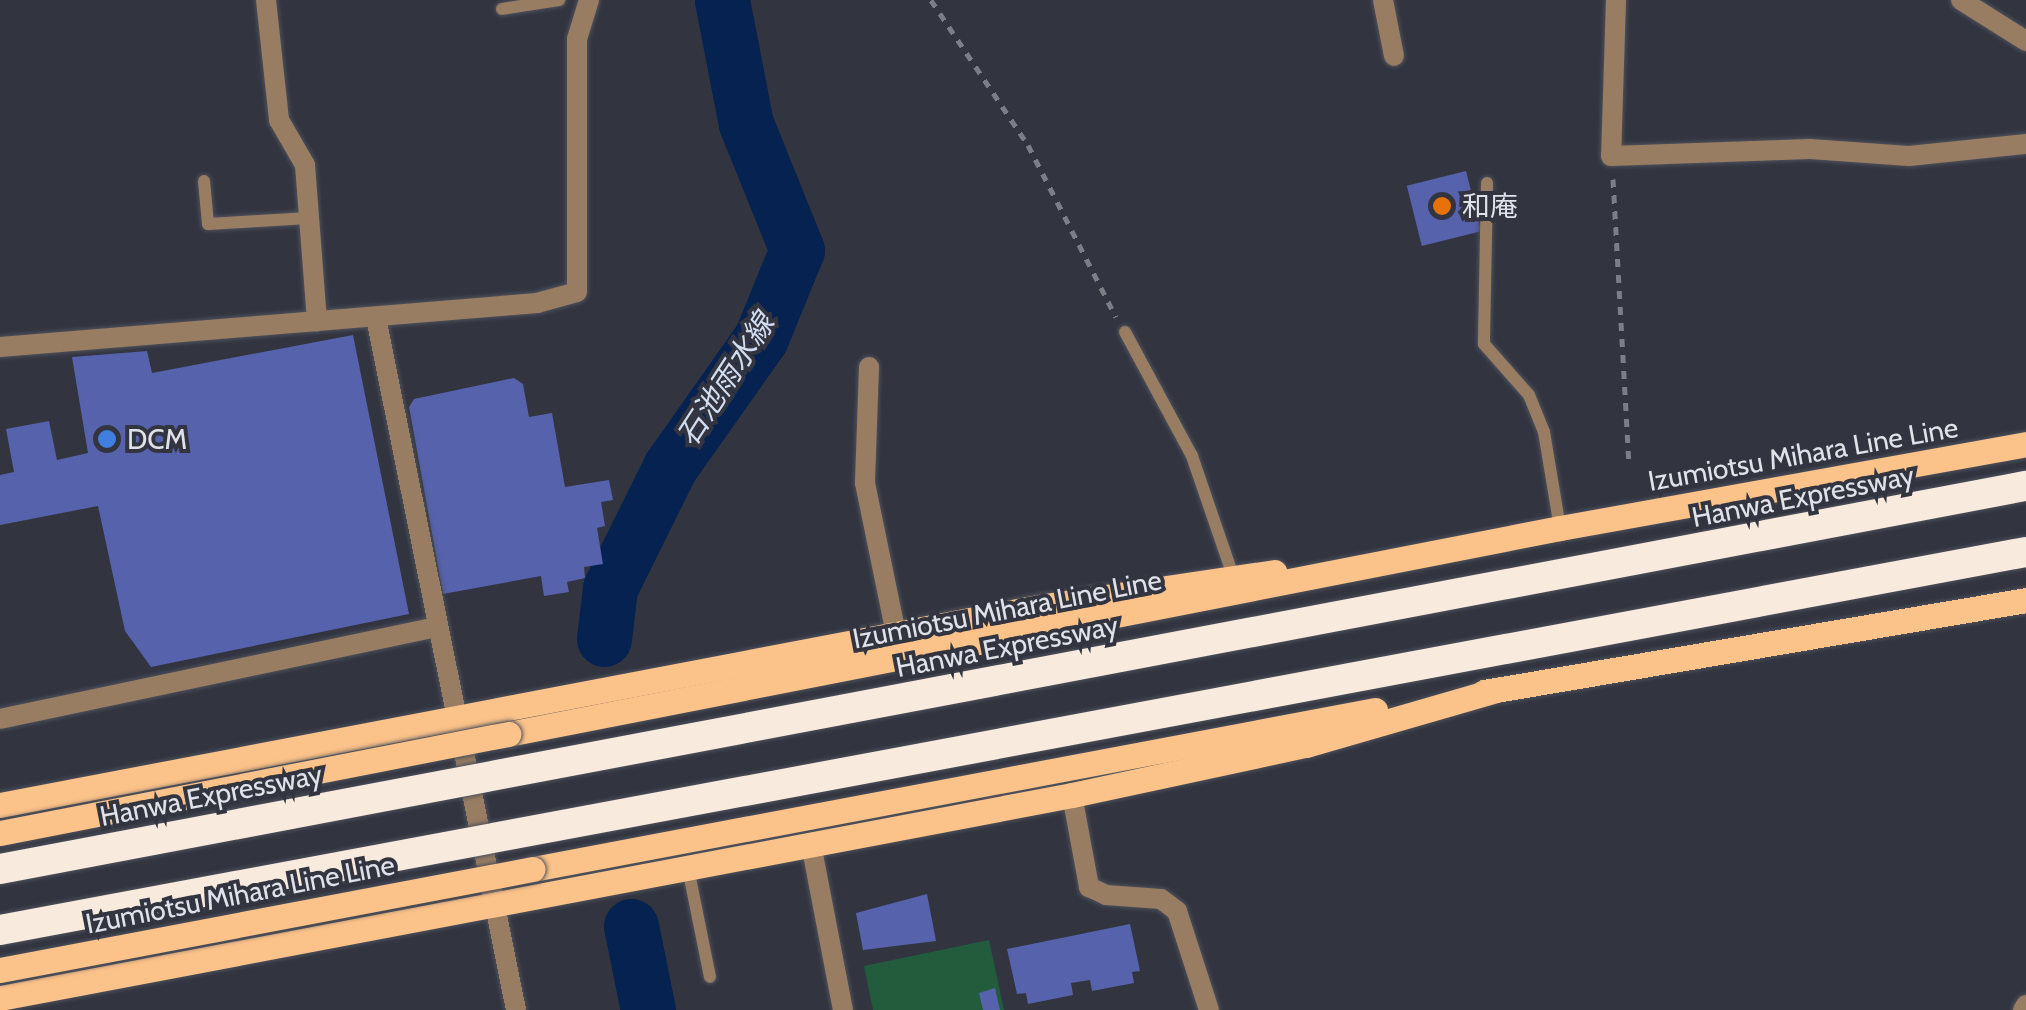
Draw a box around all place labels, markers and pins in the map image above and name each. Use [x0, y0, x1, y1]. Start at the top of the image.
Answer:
place label: 和庵 [1462, 189, 1518, 223]
marker: 和庵 [1431, 195, 1453, 217]
place label: DCM [127, 422, 187, 456]
marker: DCM [96, 428, 118, 450]

